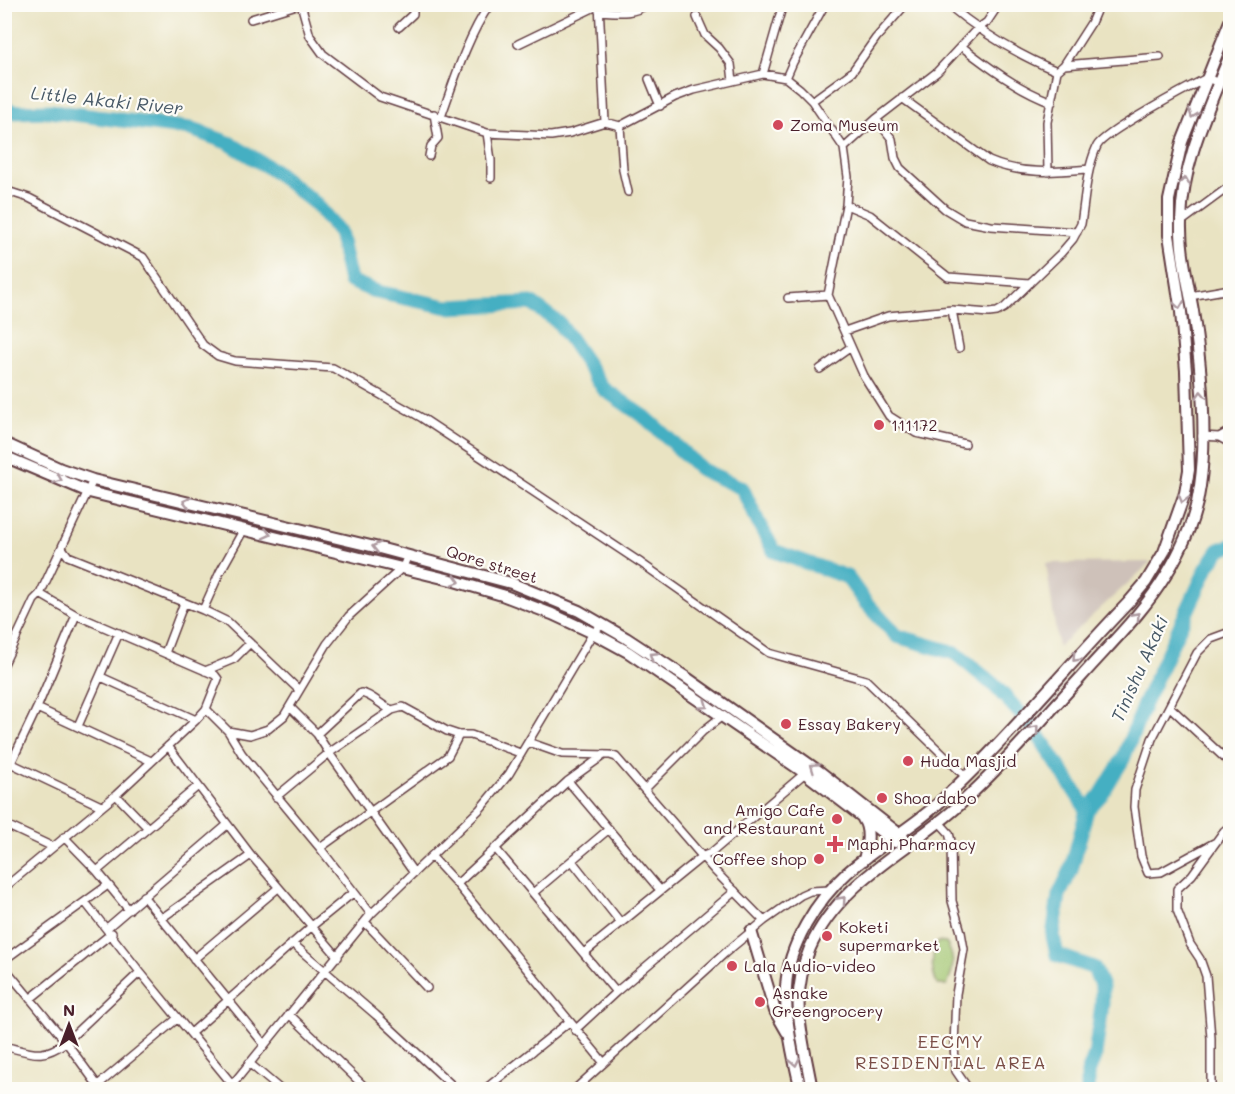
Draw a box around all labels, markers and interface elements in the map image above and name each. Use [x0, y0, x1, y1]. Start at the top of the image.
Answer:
water label: Little Akaki River [30, 80, 184, 120]
one-way arrow [1188, 108, 1200, 119]
place label: Zoma Museum [790, 114, 899, 135]
marker: Zoma Museum [771, 118, 785, 132]
one-way arrow [1179, 176, 1191, 186]
one-way arrow [1173, 300, 1185, 310]
one-way arrow [1194, 391, 1207, 400]
place label: 111172 [891, 414, 937, 435]
marker: 111172 [872, 418, 886, 432]
one-way arrow [52, 472, 63, 484]
one-way arrow [1178, 493, 1190, 504]
one-way arrow [182, 497, 192, 510]
one-way arrow [262, 527, 272, 540]
street label: Qore street [444, 540, 541, 587]
one-way arrow [372, 542, 382, 555]
one-way arrow [450, 574, 461, 586]
water label: Tinishu Akaki [1105, 611, 1173, 725]
one-way arrow [1129, 612, 1140, 622]
one-way arrow [649, 652, 660, 663]
one-way arrow [1072, 652, 1083, 662]
one-way arrow [697, 698, 708, 709]
place label: Essay Bakery [798, 713, 901, 734]
marker: Essay Bakery [779, 717, 793, 731]
one-way arrow [1028, 725, 1039, 736]
place label: Huda Masjid [920, 750, 1016, 771]
marker: Huda Masjid [901, 754, 915, 768]
one-way arrow [809, 763, 820, 774]
place label: Shoa dabo [894, 787, 976, 808]
marker: Shoa dabo [875, 791, 889, 805]
place label: Amigo Cafe and Restaurant [703, 799, 825, 838]
marker: Amigo Cafe and Restaurant [830, 812, 844, 826]
place label: Maphi Pharmacy [847, 833, 976, 854]
marker: Maphi Pharmacy [828, 837, 842, 851]
place label: Coffee shop [713, 848, 807, 869]
marker: Coffee shop [812, 852, 826, 866]
one-way arrow [835, 896, 846, 906]
place label: Koketi supermarket [839, 916, 940, 955]
marker: Koketi supermarket [820, 929, 834, 943]
place label: Lala Audio-video [744, 955, 876, 976]
marker: Lala Audio-video [725, 959, 739, 973]
place label: Asnake Greengrocery [772, 982, 883, 1021]
north arrow [39, 995, 99, 1055]
marker: Asnake Greengrocery [753, 995, 767, 1009]
text: N [63, 999, 75, 1020]
district label: EECMY RESIDENTIAL AREA [855, 1029, 1047, 1074]
one-way arrow [787, 1056, 800, 1066]

